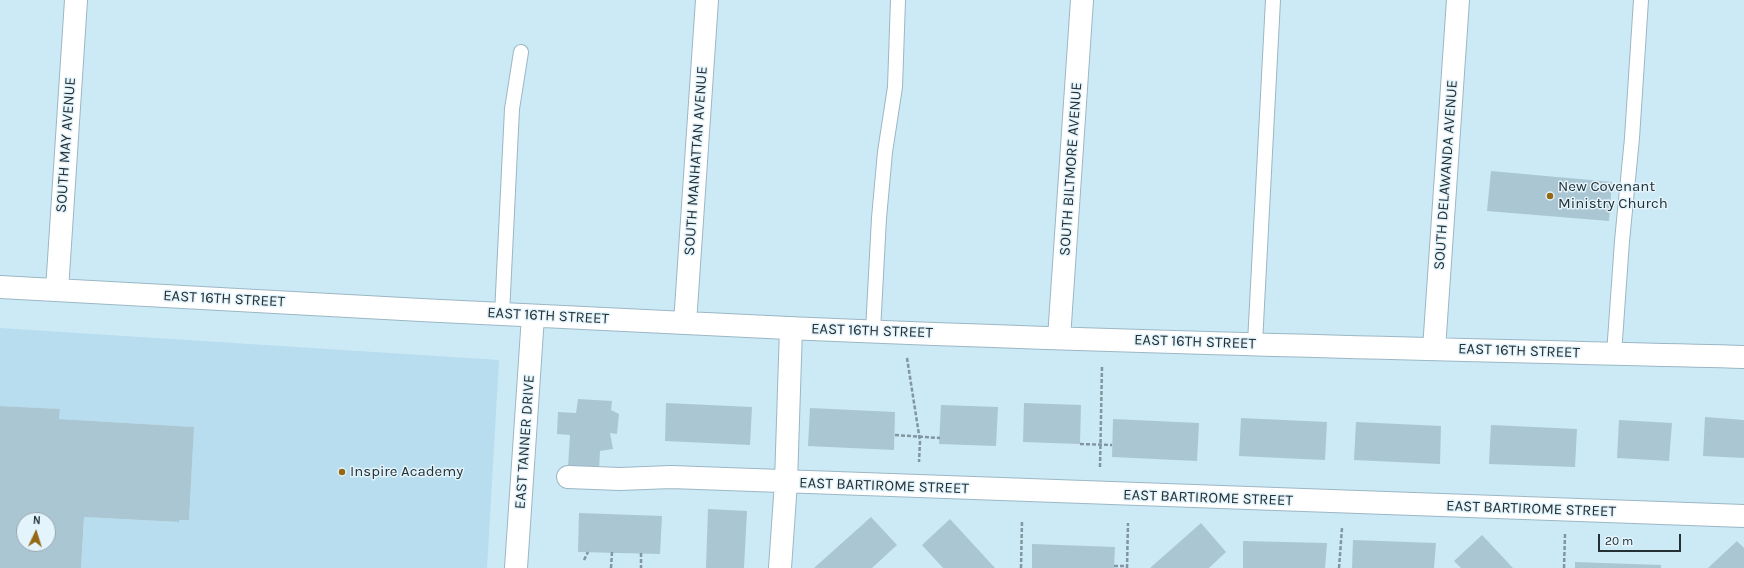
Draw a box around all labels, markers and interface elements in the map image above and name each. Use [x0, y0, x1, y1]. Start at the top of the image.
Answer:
street label: SOUTH MANHATTAN AVENUE [680, 66, 712, 256]
street label: SOUTH MAY AVENUE [52, 77, 80, 213]
street label: SOUTH DELAWANDA AVENUE [1430, 79, 1462, 271]
street label: SOUTH BILTMORE AVENUE [1056, 82, 1086, 256]
place label: New Covenant Ministry Church [1558, 178, 1668, 213]
marker: New Covenant Ministry Church [1545, 191, 1555, 201]
street label: EAST 16TH STREET [163, 287, 285, 311]
street label: EAST 16TH STREET [487, 304, 609, 328]
street label: EAST 16TH STREET [811, 320, 933, 342]
street label: EAST 16TH STREET [1134, 331, 1256, 353]
street label: EAST 16TH STREET [1458, 340, 1580, 362]
street label: EAST TANNER DRIVE [511, 374, 539, 510]
place label: Inspire Academy [350, 463, 463, 481]
marker: Inspire Academy [337, 467, 347, 477]
street label: EAST BARTIROME STREET [799, 474, 969, 498]
street label: EAST BARTIROME STREET [1123, 486, 1293, 510]
street label: EAST BARTIROME STREET [1446, 497, 1616, 521]
north arrow [16, 512, 56, 552]
text: N [32, 514, 41, 527]
scale bar [1600, 526, 1683, 552]
text: 20 m [1605, 534, 1633, 548]

